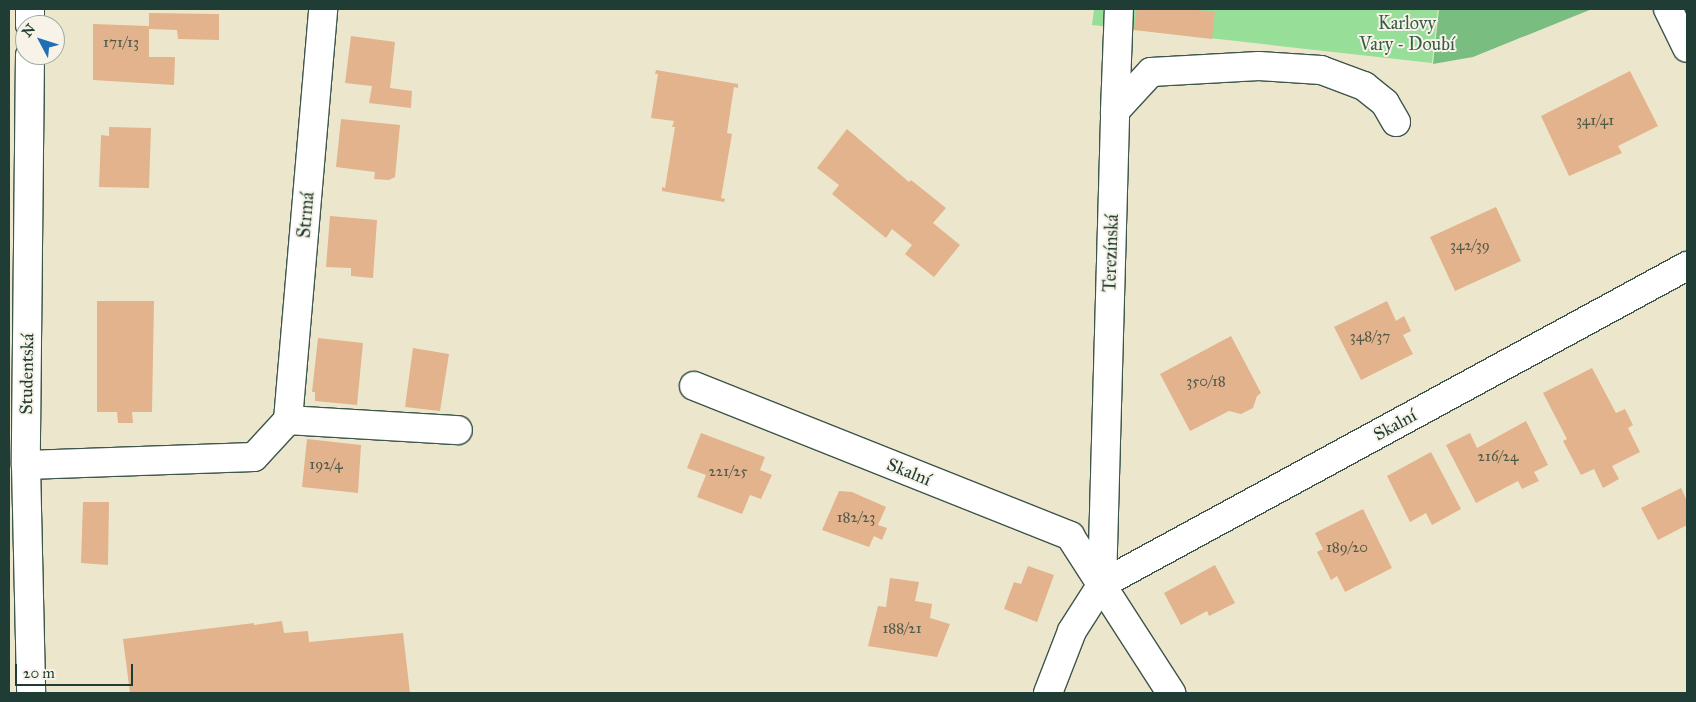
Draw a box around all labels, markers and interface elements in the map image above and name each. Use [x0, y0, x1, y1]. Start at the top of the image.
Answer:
park label: Karlovy Vary - Doubí [1359, 13, 1455, 56]
north arrow [15, 15, 65, 65]
text: N [19, 21, 39, 41]
house number: 171/13 [103, 34, 139, 52]
house number: 341/41 [1576, 112, 1614, 130]
street label: Strmá [293, 191, 319, 239]
street label: Terezínská [1099, 214, 1123, 292]
house number: 342/39 [1450, 237, 1490, 255]
house number: 348/37 [1350, 328, 1390, 346]
street label: Studentská [15, 333, 39, 415]
house number: 350/18 [1186, 373, 1226, 391]
street label: Skalní [1370, 404, 1420, 446]
house number: 216/24 [1478, 448, 1518, 466]
street label: Skalní [884, 453, 934, 491]
house number: 192/4 [309, 456, 343, 474]
house number: 221/25 [709, 463, 747, 481]
house number: 182/23 [837, 509, 875, 527]
house number: 189/20 [1326, 539, 1368, 557]
house number: 188/21 [882, 620, 922, 638]
scale bar [18, 654, 135, 686]
text: 20 m [23, 664, 55, 682]

